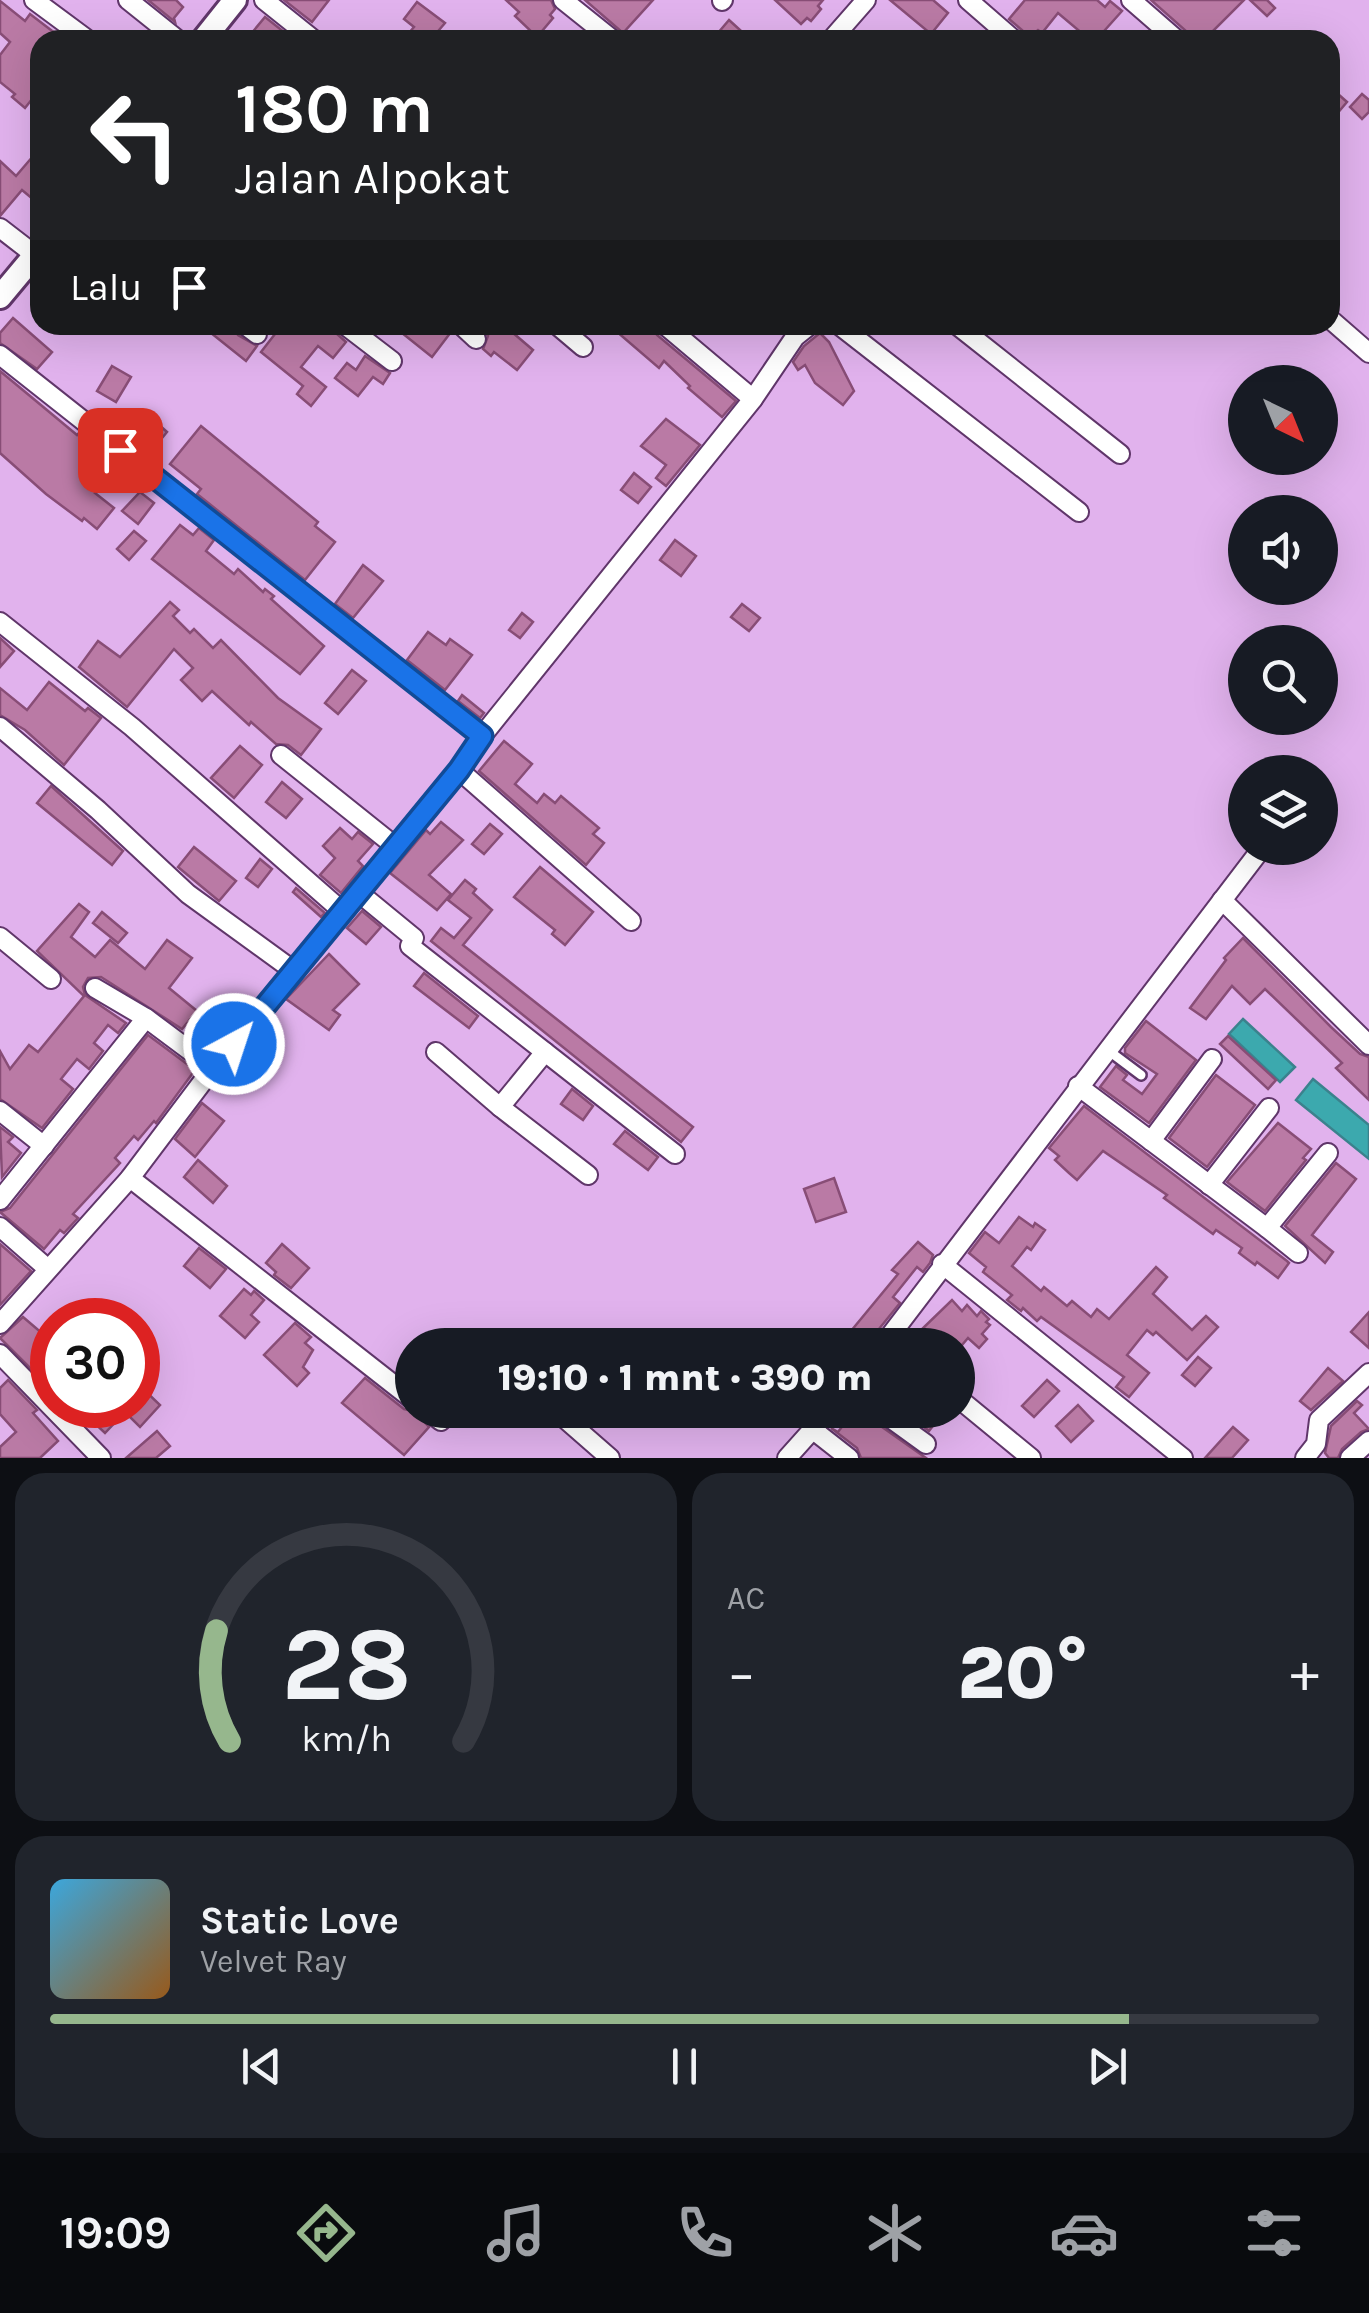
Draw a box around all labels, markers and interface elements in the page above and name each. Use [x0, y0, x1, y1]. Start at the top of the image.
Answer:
text: 180 m [235, 68, 434, 150]
icon: left [70, 70, 200, 200]
text: Jalan Alpokat [235, 152, 510, 204]
icon: arrive [162, 260, 217, 315]
text: Lalu [70, 265, 142, 310]
north arrow [1228, 365, 1338, 475]
map controls [1228, 365, 1338, 865]
pin [78, 408, 163, 493]
icon: arrive [93, 423, 148, 478]
button: sound [1228, 495, 1338, 605]
button: search [1228, 625, 1338, 735]
button: layers [1228, 755, 1338, 865]
position arrow [182, 992, 286, 1096]
speed limit sign: 30 [30, 1298, 160, 1428]
text: 19:10 · 1 mnt · 390 m [498, 1355, 872, 1400]
text: AC [727, 1580, 765, 1617]
text: 28 [281, 1604, 411, 1725]
text: 20° [958, 1629, 1088, 1717]
text: − [727, 1641, 756, 1705]
text: + [1290, 1641, 1319, 1705]
text: km/h [301, 1718, 391, 1760]
text: Static Love [200, 1898, 399, 1943]
text: Velvet Ray [200, 1943, 347, 1980]
icon: previous [234, 2039, 289, 2094]
icon: pause [657, 2039, 712, 2094]
icon: next [1080, 2039, 1135, 2094]
icon: directions [291, 2198, 361, 2268]
icon: music [481, 2198, 551, 2268]
icon: phone [670, 2198, 740, 2268]
icon: climate [860, 2198, 930, 2268]
icon: car [1049, 2198, 1119, 2268]
icon: filters [1239, 2198, 1309, 2268]
text: 19:09 [60, 2207, 171, 2259]

